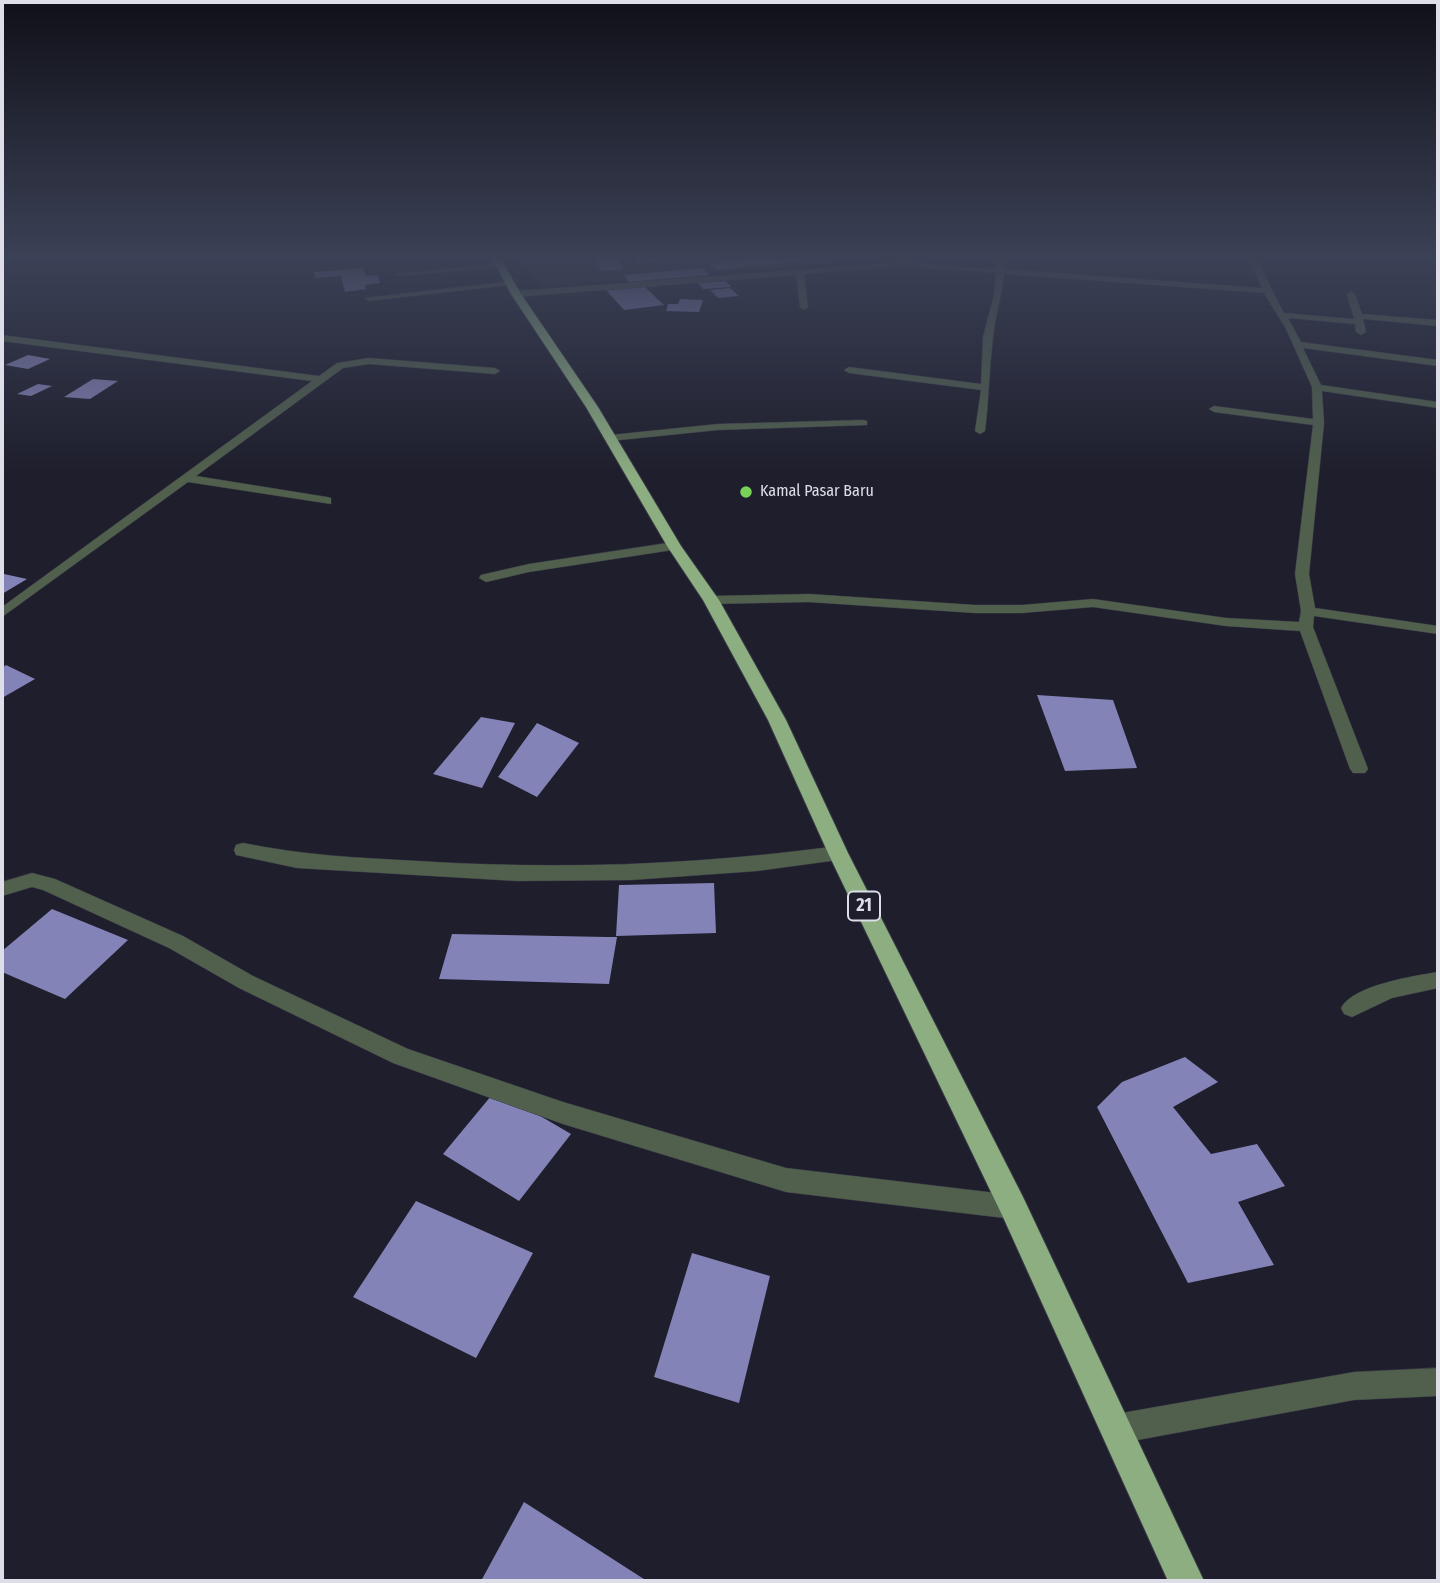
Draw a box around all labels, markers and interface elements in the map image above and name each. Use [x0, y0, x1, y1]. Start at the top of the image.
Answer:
place label: Kamal Pasar Baru [760, 482, 874, 502]
marker: Kamal Pasar Baru [738, 484, 754, 500]
road number: 21 [848, 891, 880, 920]

